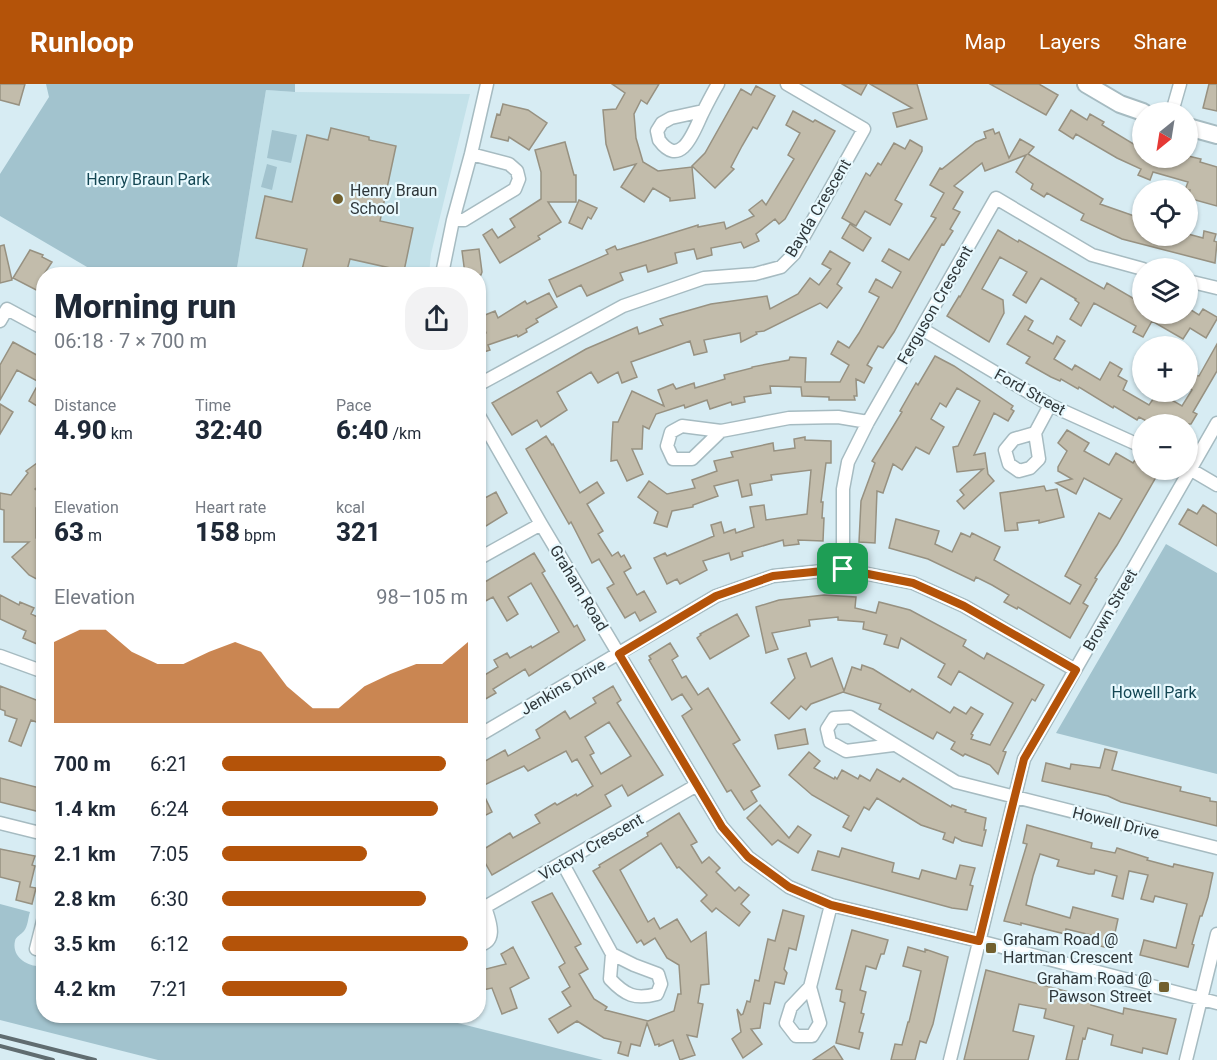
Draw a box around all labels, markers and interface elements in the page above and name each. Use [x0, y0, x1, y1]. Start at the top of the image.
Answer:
text: Runloop [30, 26, 134, 59]
text: Map [964, 30, 1006, 54]
text: Layers [1039, 30, 1100, 54]
text: Share [1133, 30, 1187, 54]
north arrow [1132, 102, 1198, 168]
map controls [1132, 102, 1198, 480]
street label: Bayda Crescent [781, 156, 855, 260]
park label: Henry Braun Park [86, 170, 211, 189]
button: locate [1132, 180, 1198, 246]
place label: Henry Braun School [350, 181, 437, 218]
marker: Henry Braun School [331, 192, 345, 206]
street label: Ferguson Crescent [893, 242, 977, 368]
button: layers [1132, 258, 1198, 324]
text: Morning run [54, 287, 236, 326]
button: share [405, 287, 468, 350]
text: 06:18 · 7 × 700 m [54, 329, 207, 353]
button: + [1132, 336, 1198, 402]
street label: Ford Street [991, 365, 1069, 419]
text: Distance [54, 396, 116, 415]
text: Time [195, 396, 231, 415]
text: Pace [336, 396, 372, 415]
button: − [1132, 414, 1198, 480]
text: 4.90 [54, 415, 107, 445]
text: 32:40 [195, 415, 263, 445]
text: 6:40 [336, 415, 389, 445]
text: km [107, 424, 133, 443]
text: /km [389, 424, 421, 443]
text: Elevation [54, 498, 119, 517]
text: Heart rate [195, 498, 266, 517]
text: kcal [336, 498, 365, 517]
text: 63 [54, 517, 84, 547]
text: 158 [195, 517, 240, 547]
text: 321 [336, 517, 381, 547]
text: m [84, 526, 102, 545]
text: bpm [240, 526, 276, 545]
street label: Graham Road [546, 542, 612, 634]
pin [817, 543, 868, 594]
icon: arrive [826, 552, 859, 585]
street label: Brown Street [1079, 566, 1141, 654]
text: Elevation [54, 585, 135, 609]
text: 98–105 m [376, 585, 468, 609]
street label: Jenkins Drive [517, 655, 609, 719]
park label: Howell Park [1111, 683, 1197, 702]
text: 700 m [54, 752, 111, 776]
text: 6:21 [150, 752, 189, 776]
text: 1.4 km [54, 797, 116, 821]
text: 6:24 [150, 797, 189, 821]
street label: Howell Drive [1071, 803, 1161, 843]
street label: Victory Crescent [536, 809, 646, 885]
text: 2.1 km [54, 842, 116, 866]
text: 7:05 [150, 842, 189, 866]
text: 2.8 km [54, 887, 116, 911]
text: 6:30 [150, 887, 189, 911]
place label: Graham Road @ Hartman Crescent [1003, 930, 1133, 967]
text: 3.5 km [54, 932, 116, 956]
text: 6:12 [150, 932, 189, 956]
marker: Graham Road @ Hartman Crescent [984, 941, 998, 955]
place label: Graham Road @ Pawson Street [1037, 969, 1152, 1006]
text: 4.2 km [54, 977, 116, 1001]
text: 7:21 [150, 977, 189, 1001]
marker: Graham Road @ Pawson Street [1157, 980, 1171, 994]

